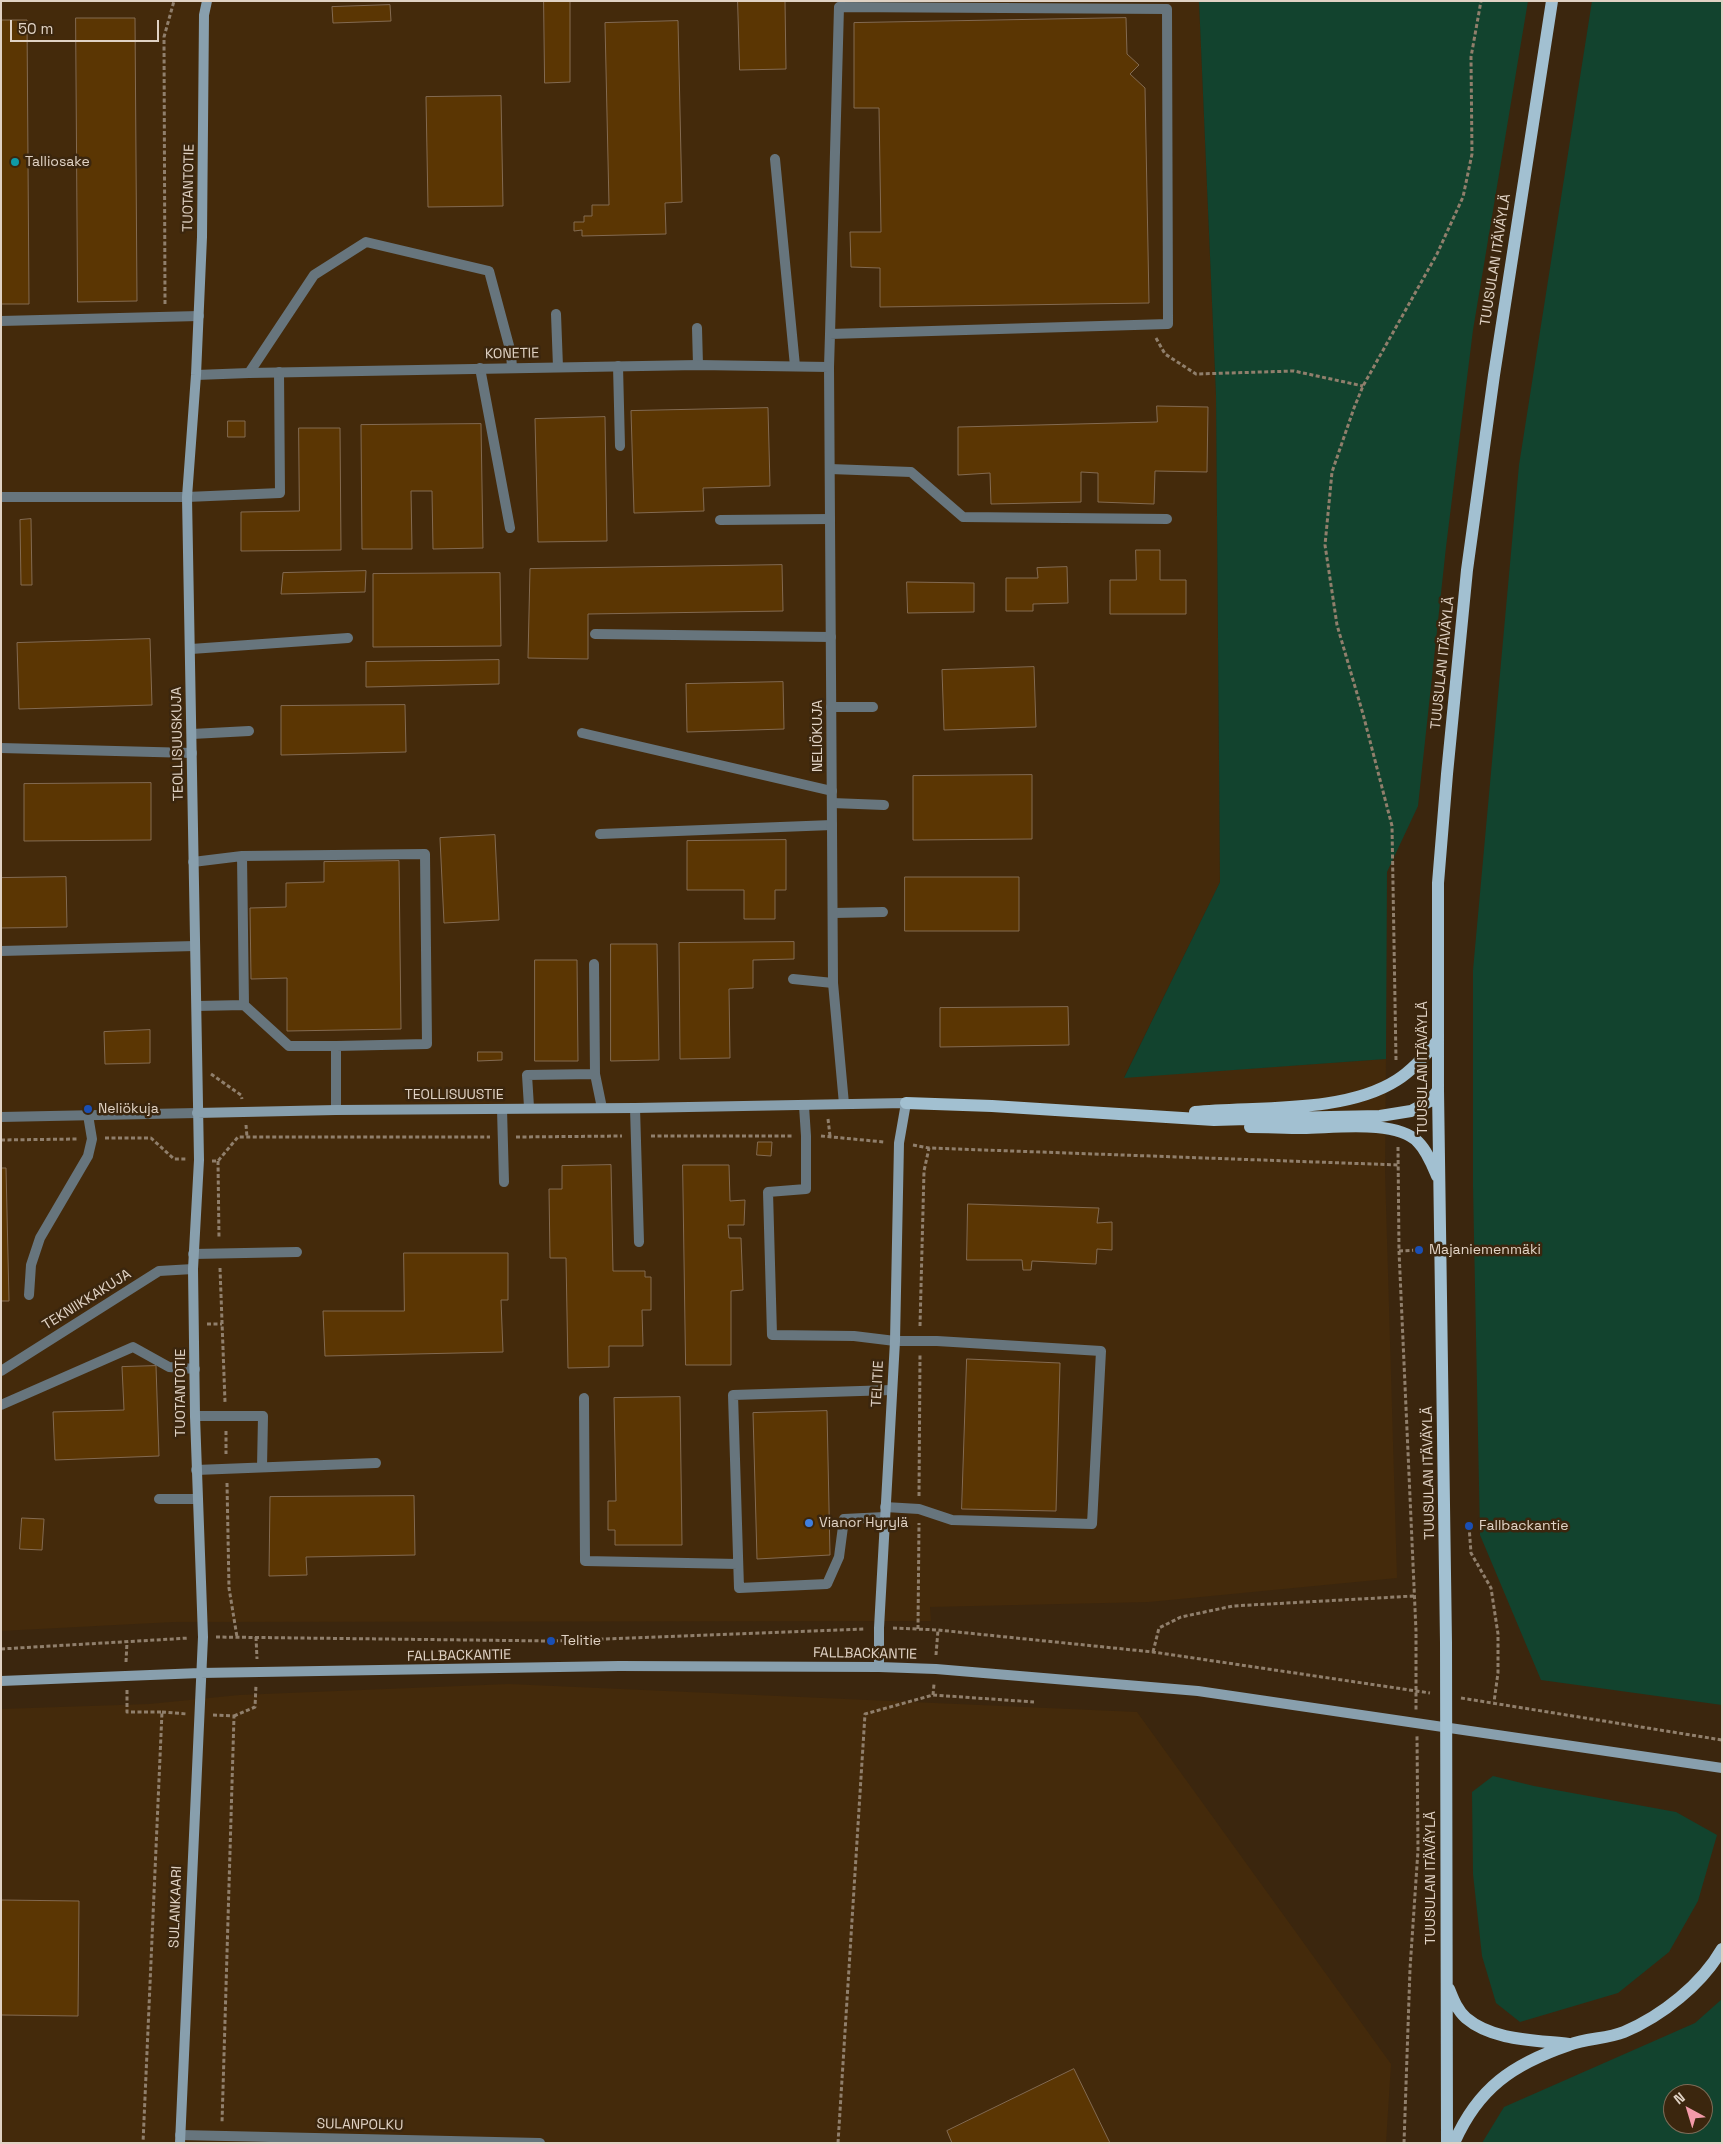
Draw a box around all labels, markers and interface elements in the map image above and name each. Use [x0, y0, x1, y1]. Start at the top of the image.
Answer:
scale bar [12, 10, 161, 42]
text: 50 m [18, 19, 53, 38]
street label: TUOTANTOTIE [180, 144, 198, 232]
place label: Talliosake [25, 154, 90, 170]
marker: Talliosake [9, 156, 21, 168]
street label: TUUSULAN ITÄVÄYLÄ [1477, 193, 1515, 327]
street label: KONETIE [485, 345, 539, 363]
street label: TUUSULAN ITÄVÄYLÄ [1428, 596, 1458, 730]
street label: TEOLLISUUSKUJA [169, 687, 187, 801]
street label: NELIÖKUJA [810, 700, 826, 772]
street label: TUUSULAN ITÄVÄYLÄ [1415, 1001, 1431, 1135]
street label: TEOLLISUUSTIE [404, 1087, 504, 1103]
place label: Neliökuja [98, 1101, 159, 1117]
marker: Neliökuja [82, 1103, 94, 1115]
place label: Majaniemenmäki [1429, 1242, 1541, 1258]
marker: Majaniemenmäki [1413, 1244, 1425, 1256]
street label: TEKNIIKKAKUJA [40, 1266, 134, 1334]
street label: TUOTANTOTIE [173, 1349, 189, 1437]
street label: TELITIE [868, 1360, 888, 1408]
street label: TUUSULAN ITÄVÄYLÄ [1419, 1406, 1439, 1540]
place label: Vianor Hyrylä [819, 1515, 908, 1531]
marker: Vianor Hyrylä [803, 1517, 815, 1529]
place label: Fallbackantie [1479, 1518, 1569, 1534]
marker: Fallbackantie [1463, 1520, 1475, 1532]
place label: Telitie [561, 1633, 601, 1649]
marker: Telitie [545, 1635, 557, 1647]
street label: FALLBACKANTIE [813, 1645, 917, 1663]
street label: FALLBACKANTIE [407, 1647, 511, 1665]
street label: TUUSULAN ITÄVÄYLÄ [1423, 1811, 1439, 1945]
street label: SULANKAARI [166, 1866, 186, 1948]
north arrow [1663, 2084, 1713, 2134]
text: N [1670, 2088, 1688, 2108]
street label: SULANPOLKU [316, 2116, 404, 2134]

